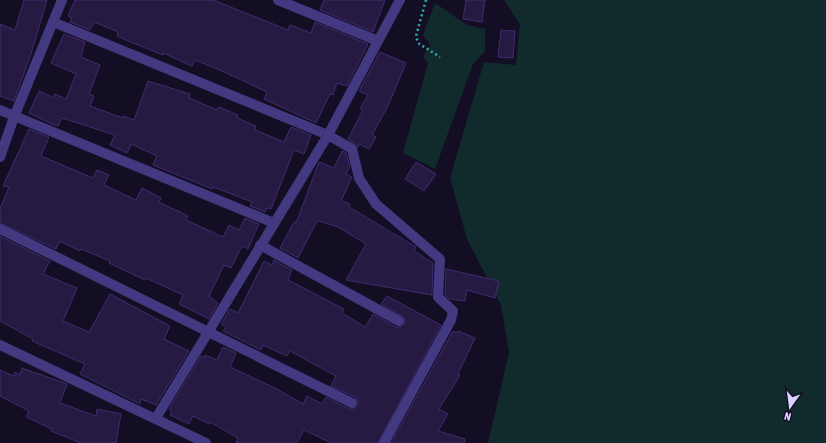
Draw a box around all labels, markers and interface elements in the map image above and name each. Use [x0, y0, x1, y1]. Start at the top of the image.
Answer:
north arrow [770, 387, 810, 427]
text: N [783, 410, 792, 423]

